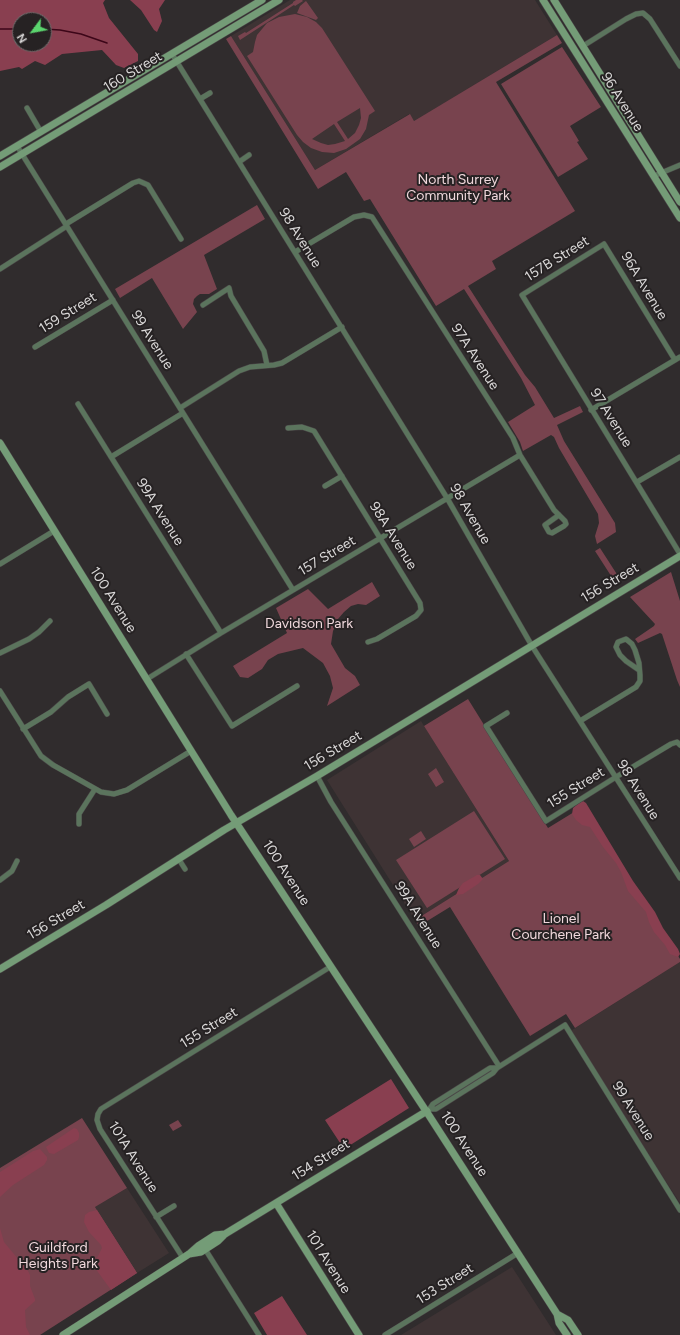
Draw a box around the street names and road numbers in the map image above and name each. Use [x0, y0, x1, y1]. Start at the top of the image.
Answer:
street label: 160 Street [101, 48, 165, 96]
street label: 96 Avenue [597, 69, 647, 135]
street label: 98 Avenue [275, 205, 325, 271]
street label: 157B Street [522, 233, 592, 285]
street label: 96A Avenue [617, 249, 671, 323]
street label: 159 Street [36, 289, 100, 337]
street label: 99 Avenue [127, 307, 177, 373]
street label: 97A Avenue [447, 321, 503, 393]
street label: 97 Avenue [586, 385, 636, 451]
street label: 99A Avenue [133, 475, 187, 549]
street label: 98 Avenue [446, 481, 494, 547]
street label: 98A Avenue [366, 499, 420, 573]
street label: 157 Street [295, 532, 359, 580]
street label: 156 Street [578, 559, 642, 607]
street label: 100 Avenue [86, 564, 140, 636]
street label: 156 Street [301, 727, 365, 775]
street label: 98 Avenue [613, 757, 663, 823]
street label: 155 Street [544, 764, 608, 812]
street label: 100 Avenue [259, 837, 313, 909]
street label: 99A Avenue [391, 878, 445, 952]
street label: 156 Street [24, 896, 88, 944]
street label: 155 Street [177, 1004, 241, 1052]
street label: 99 Avenue [608, 1078, 658, 1144]
street label: 100 Avenue [437, 1108, 491, 1180]
street label: 101A Avenue [104, 1118, 162, 1196]
street label: 154 Street [289, 1136, 353, 1184]
street label: 101 Avenue [302, 1227, 354, 1297]
street label: 153 Street [413, 1260, 477, 1308]

